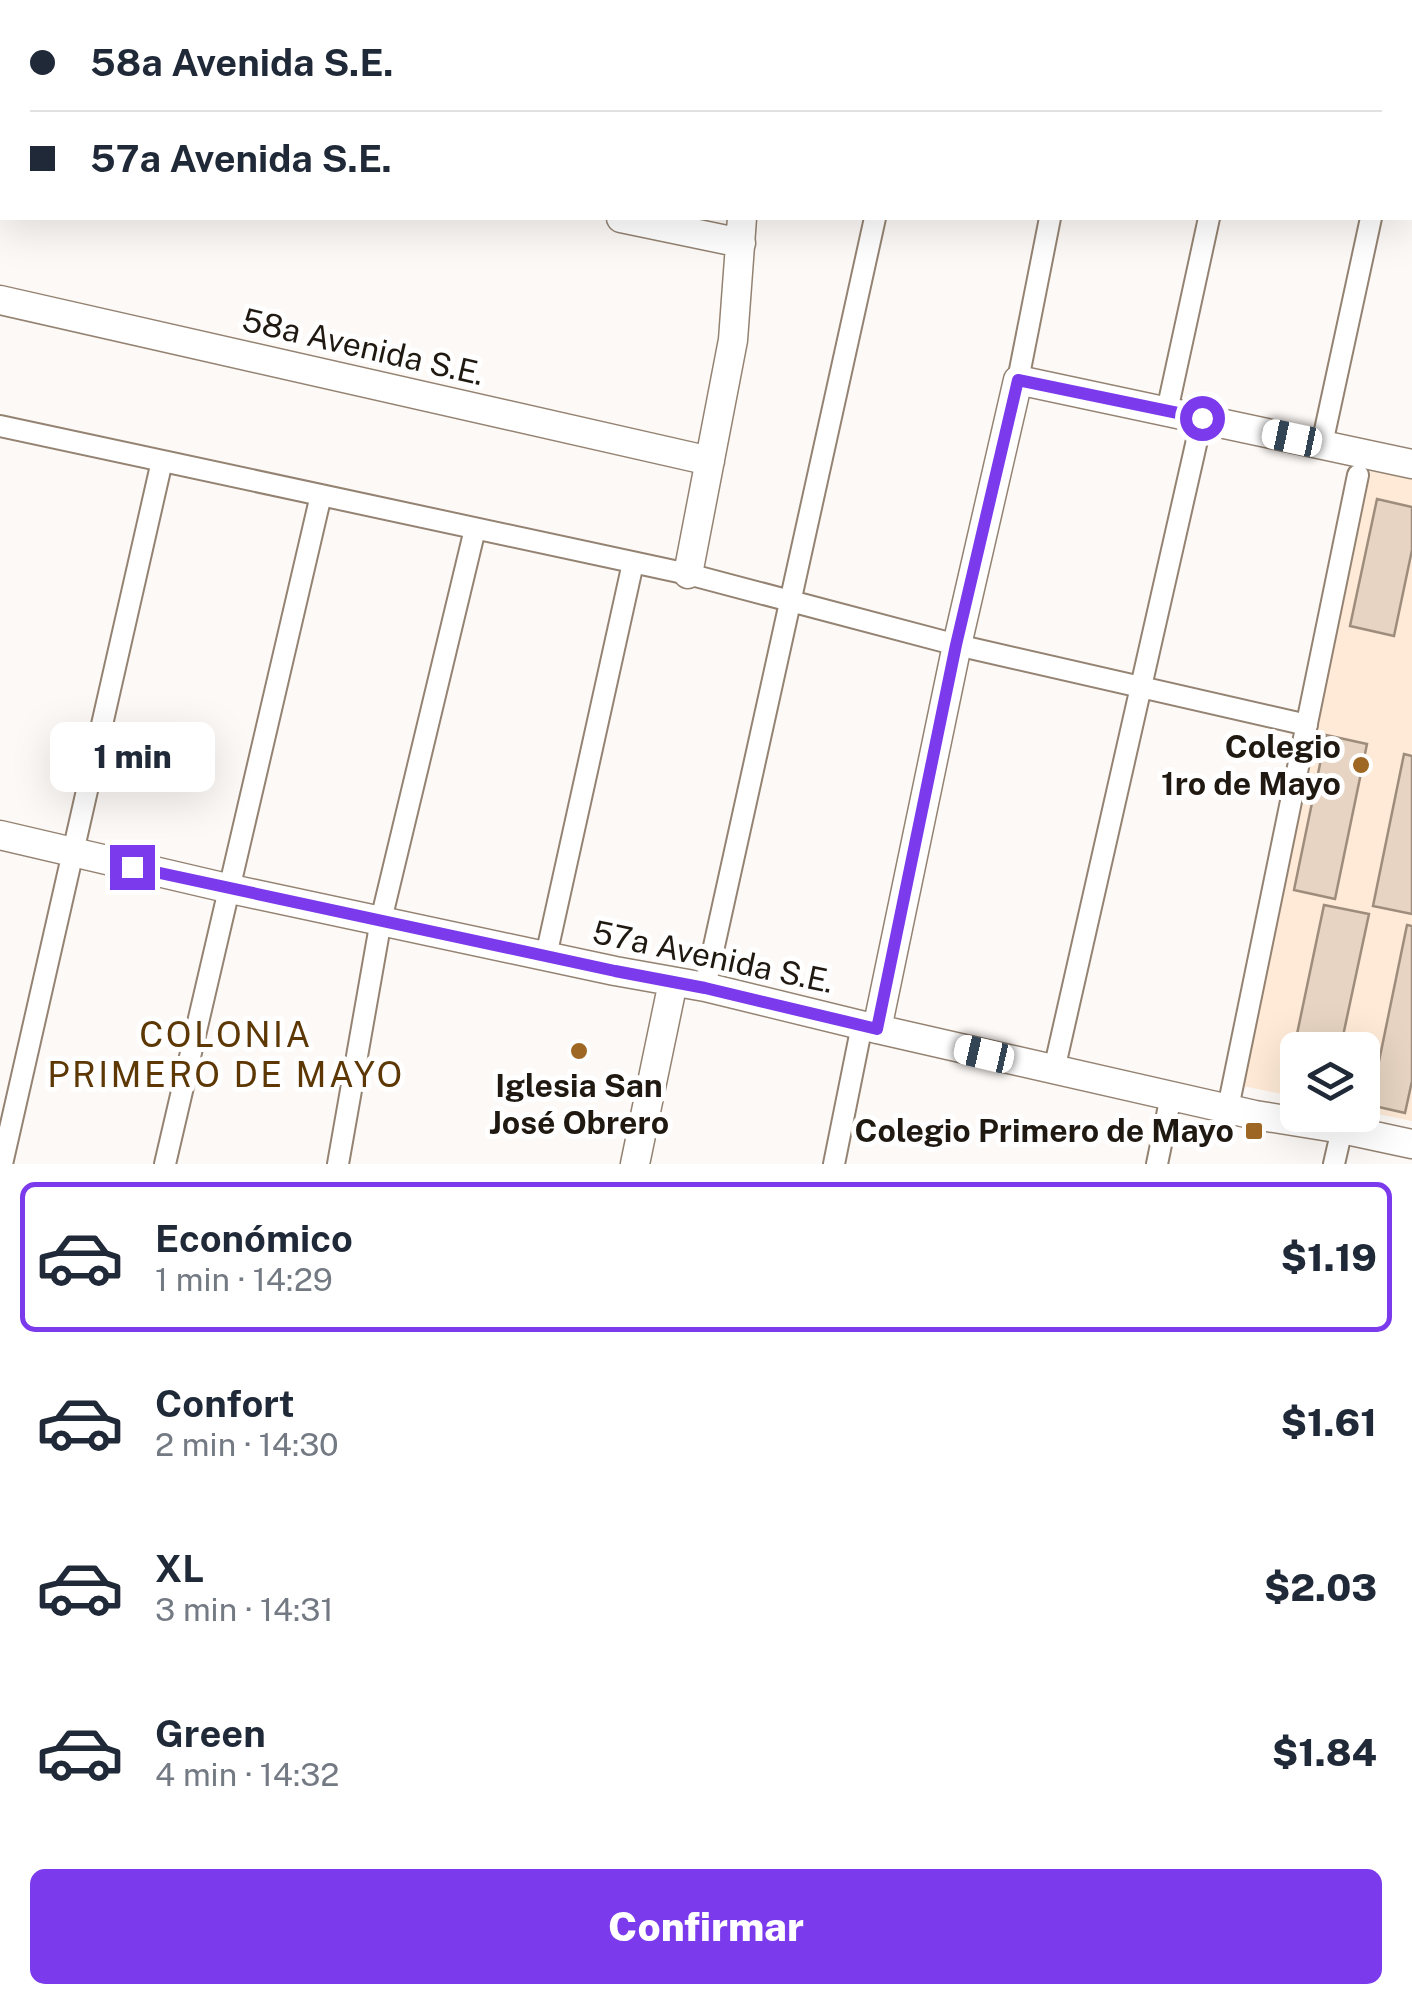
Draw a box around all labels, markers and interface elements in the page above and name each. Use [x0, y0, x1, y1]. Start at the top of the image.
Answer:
text: 58a Avenida S.E. [90, 40, 394, 85]
text: 57a Avenida S.E. [90, 136, 392, 181]
street label: 58a Avenida S.E. [239, 301, 487, 392]
route start [1180, 396, 1225, 441]
car [1260, 417, 1324, 459]
callout: 1 min [49, 722, 214, 792]
place label: Colegio 1ro de Mayo [1161, 728, 1341, 802]
text: 1 min [93, 738, 172, 775]
marker: Colegio 1ro de Mayo [1350, 754, 1372, 776]
route end [110, 845, 155, 890]
street label: 57a Avenida S.E. [589, 913, 837, 1000]
district label: COLONIA PRIMERO DE MAYO [47, 1014, 405, 1095]
map controls [1280, 1032, 1380, 1132]
button: layers [1280, 1032, 1380, 1132]
car [951, 1033, 1017, 1075]
marker: Iglesia San José Obrero [568, 1040, 590, 1062]
place label: Iglesia San José Obrero [489, 1067, 669, 1141]
place label: Colegio Primero de Mayo [854, 1112, 1234, 1149]
marker: Colegio Primero de Mayo [1243, 1120, 1265, 1142]
icon: car [35, 1212, 125, 1302]
text: Económico [155, 1216, 353, 1261]
text: $1.19 [1281, 1235, 1377, 1280]
text: 1 min · 14:29 [155, 1261, 333, 1298]
icon: car [35, 1377, 125, 1467]
text: Confort [155, 1381, 295, 1426]
text: $1.61 [1281, 1400, 1377, 1445]
text: 2 min · 14:30 [155, 1426, 339, 1463]
icon: car [35, 1542, 125, 1632]
text: XL [155, 1546, 204, 1591]
text: $2.03 [1264, 1565, 1377, 1610]
text: 3 min · 14:31 [155, 1591, 333, 1628]
icon: car [35, 1707, 125, 1797]
text: Green [155, 1711, 266, 1756]
text: $1.84 [1272, 1730, 1377, 1775]
text: 4 min · 14:32 [155, 1756, 339, 1793]
button: Confirmar [30, 1869, 1382, 1984]

